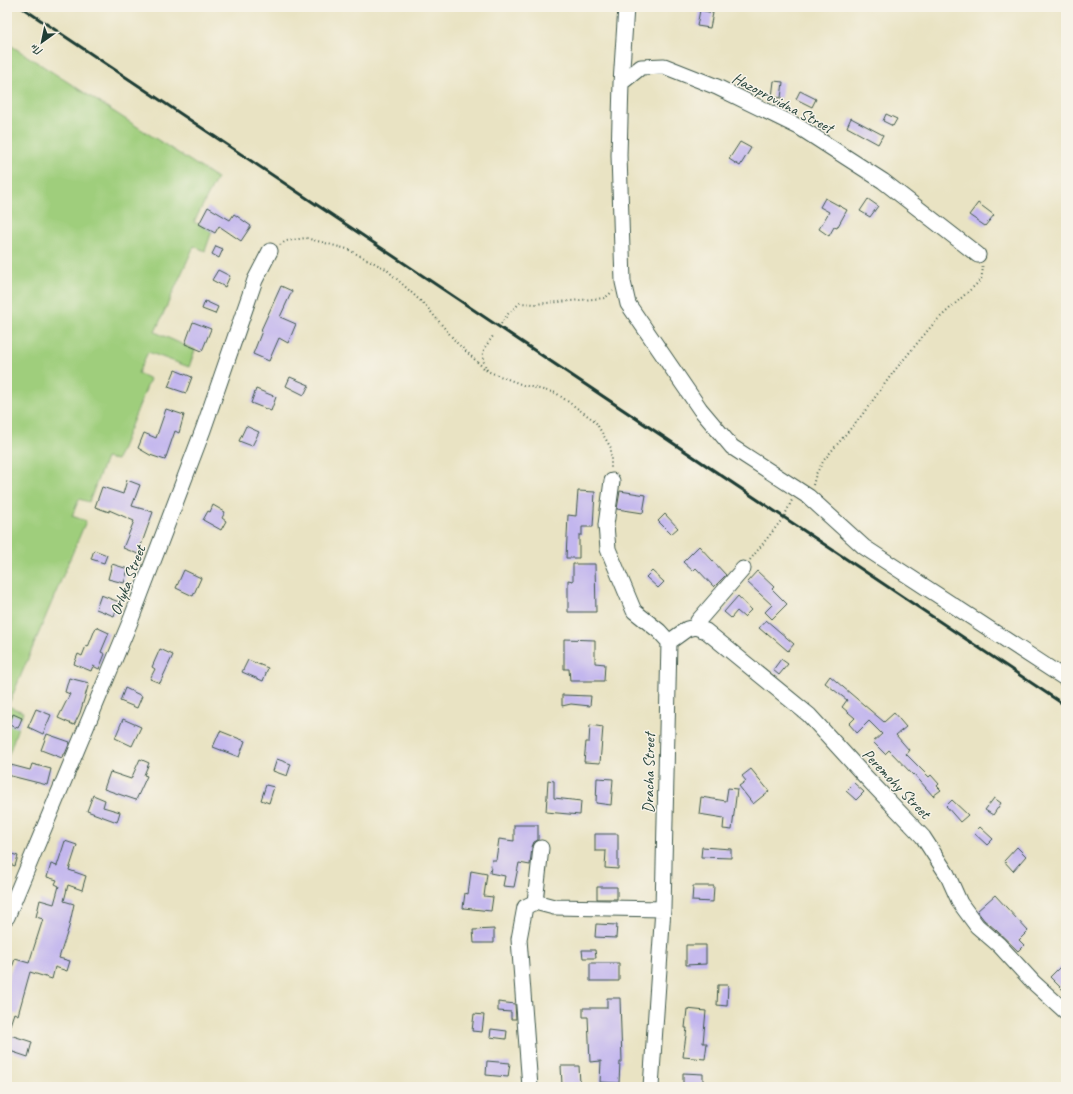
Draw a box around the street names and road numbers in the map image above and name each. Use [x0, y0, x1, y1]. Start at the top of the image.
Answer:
street label: Hazoprovidna Street [729, 68, 839, 139]
street label: Orlyka Street [106, 541, 151, 618]
street label: Dracha Street [638, 730, 660, 813]
street label: Peremohy Street [858, 744, 936, 824]

